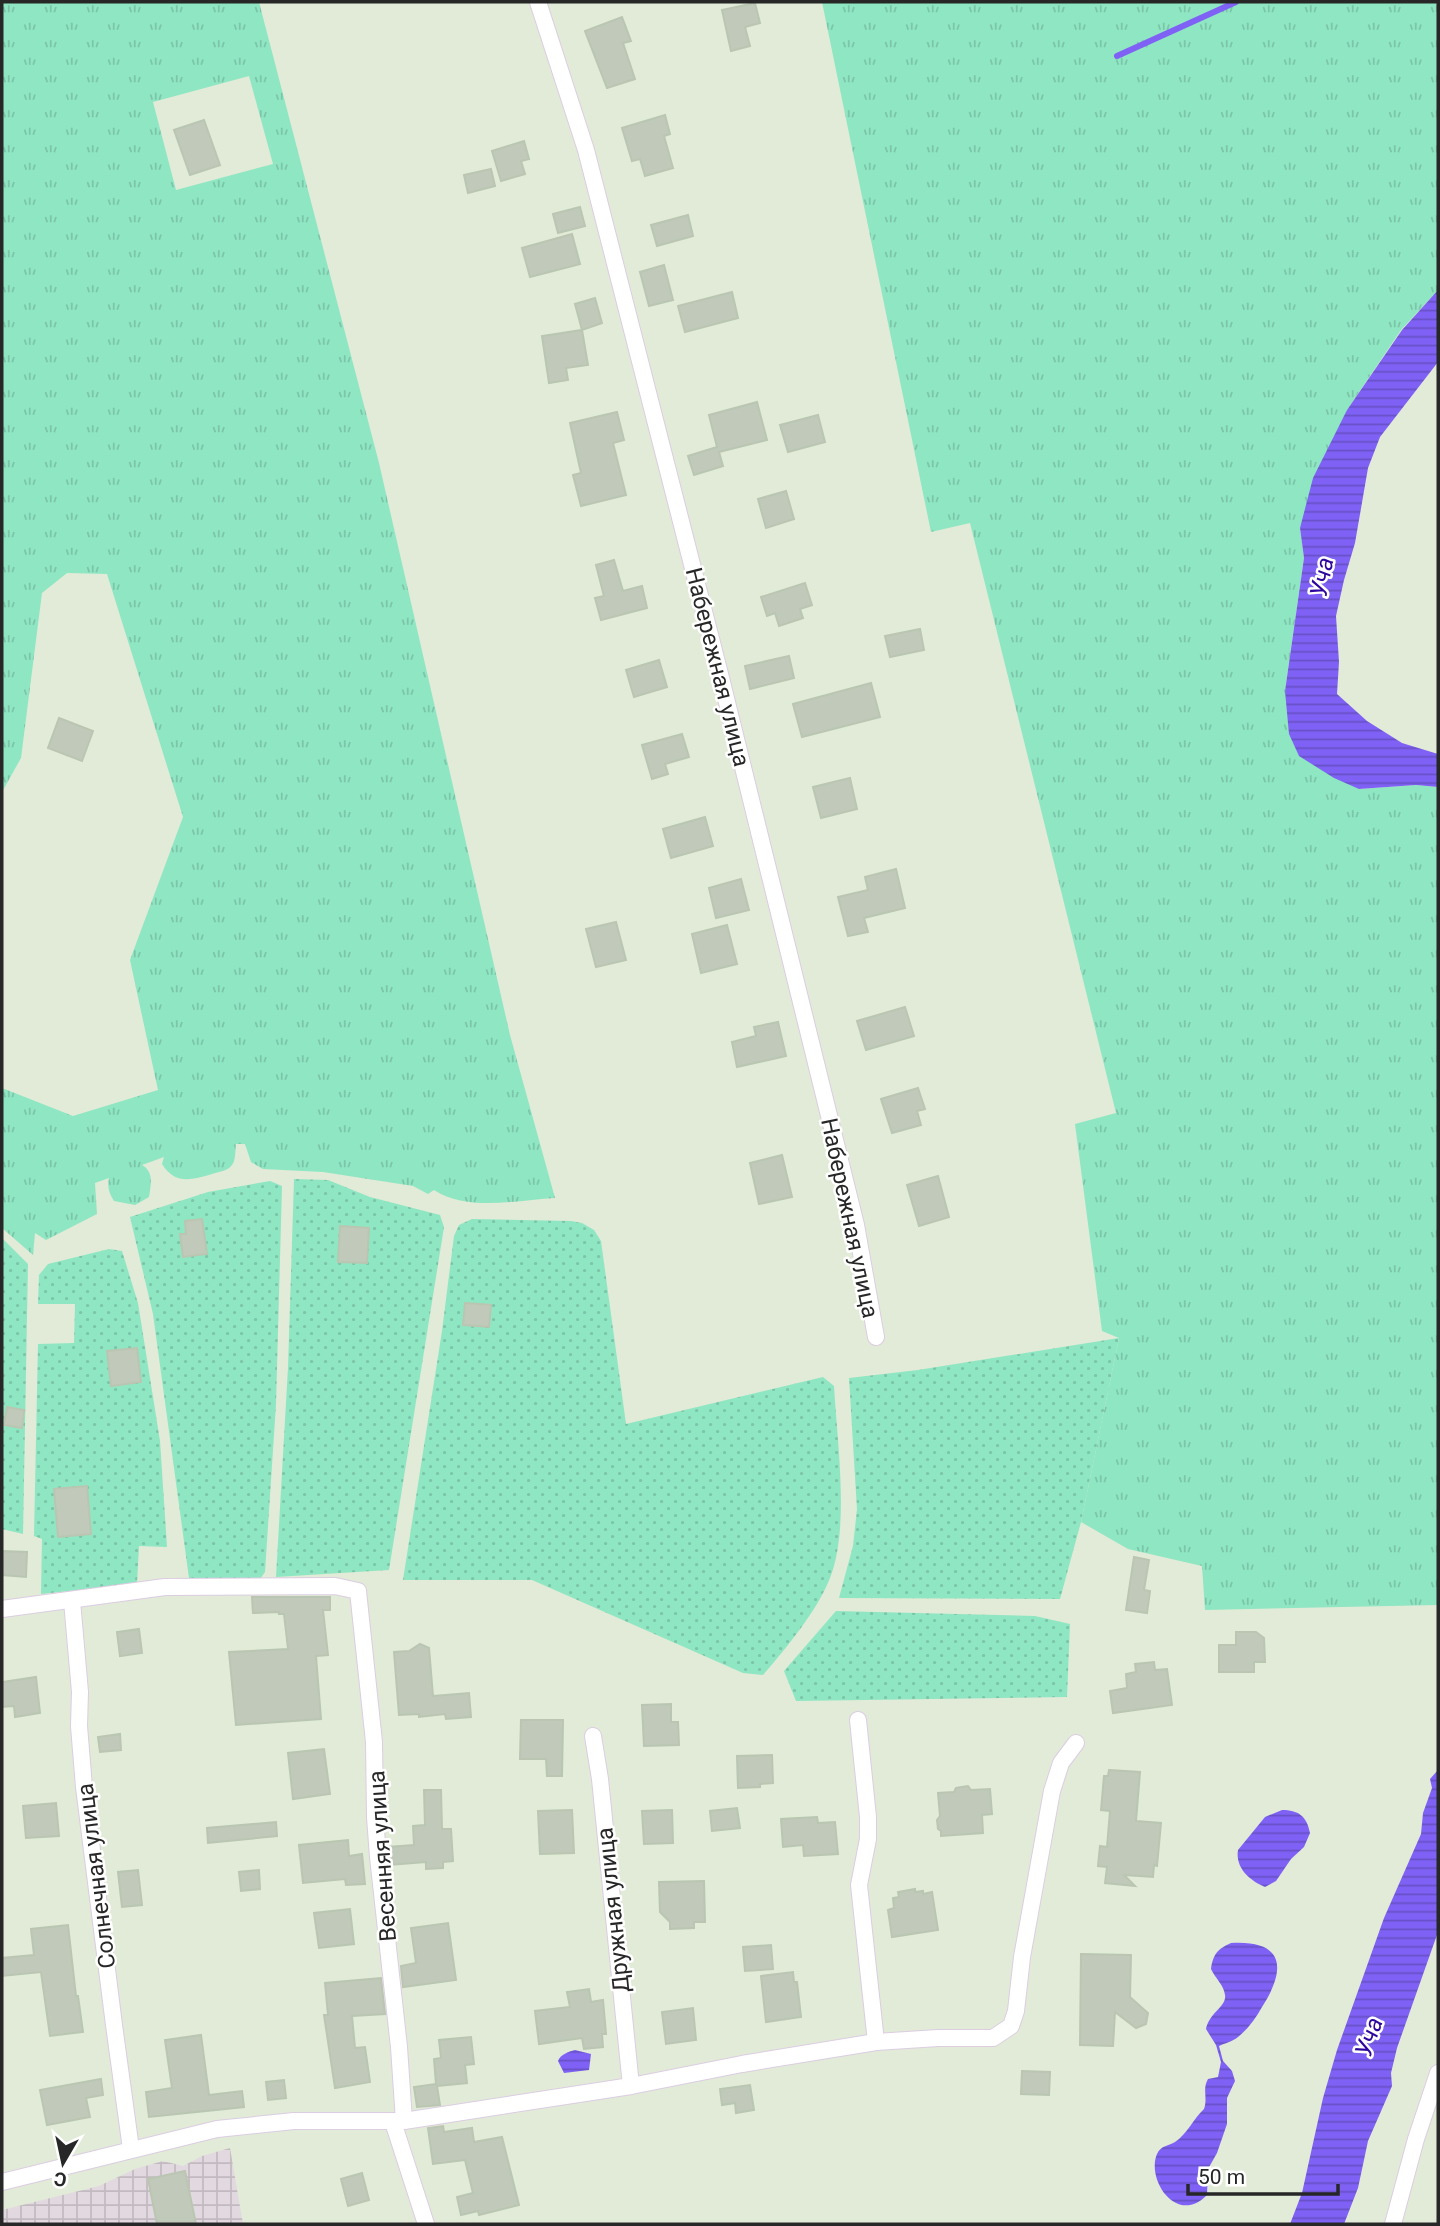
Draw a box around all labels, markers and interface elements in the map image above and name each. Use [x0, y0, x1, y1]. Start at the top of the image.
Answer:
water label: Уча [1304, 555, 1340, 599]
street label: Набережная улица [680, 565, 755, 769]
street label: Набережная улица [815, 1116, 884, 1321]
street label: Весенняя улица [363, 1770, 402, 1942]
street label: Солнечная улица [72, 1782, 121, 1970]
street label: Дружная улица [591, 1826, 636, 1994]
water label: Уча [1349, 2014, 1389, 2060]
north arrow [28, 2128, 98, 2198]
scale bar [1188, 2152, 1338, 2196]
text: 50 m [1198, 2165, 1245, 2189]
text: С [52, 2167, 68, 2192]

